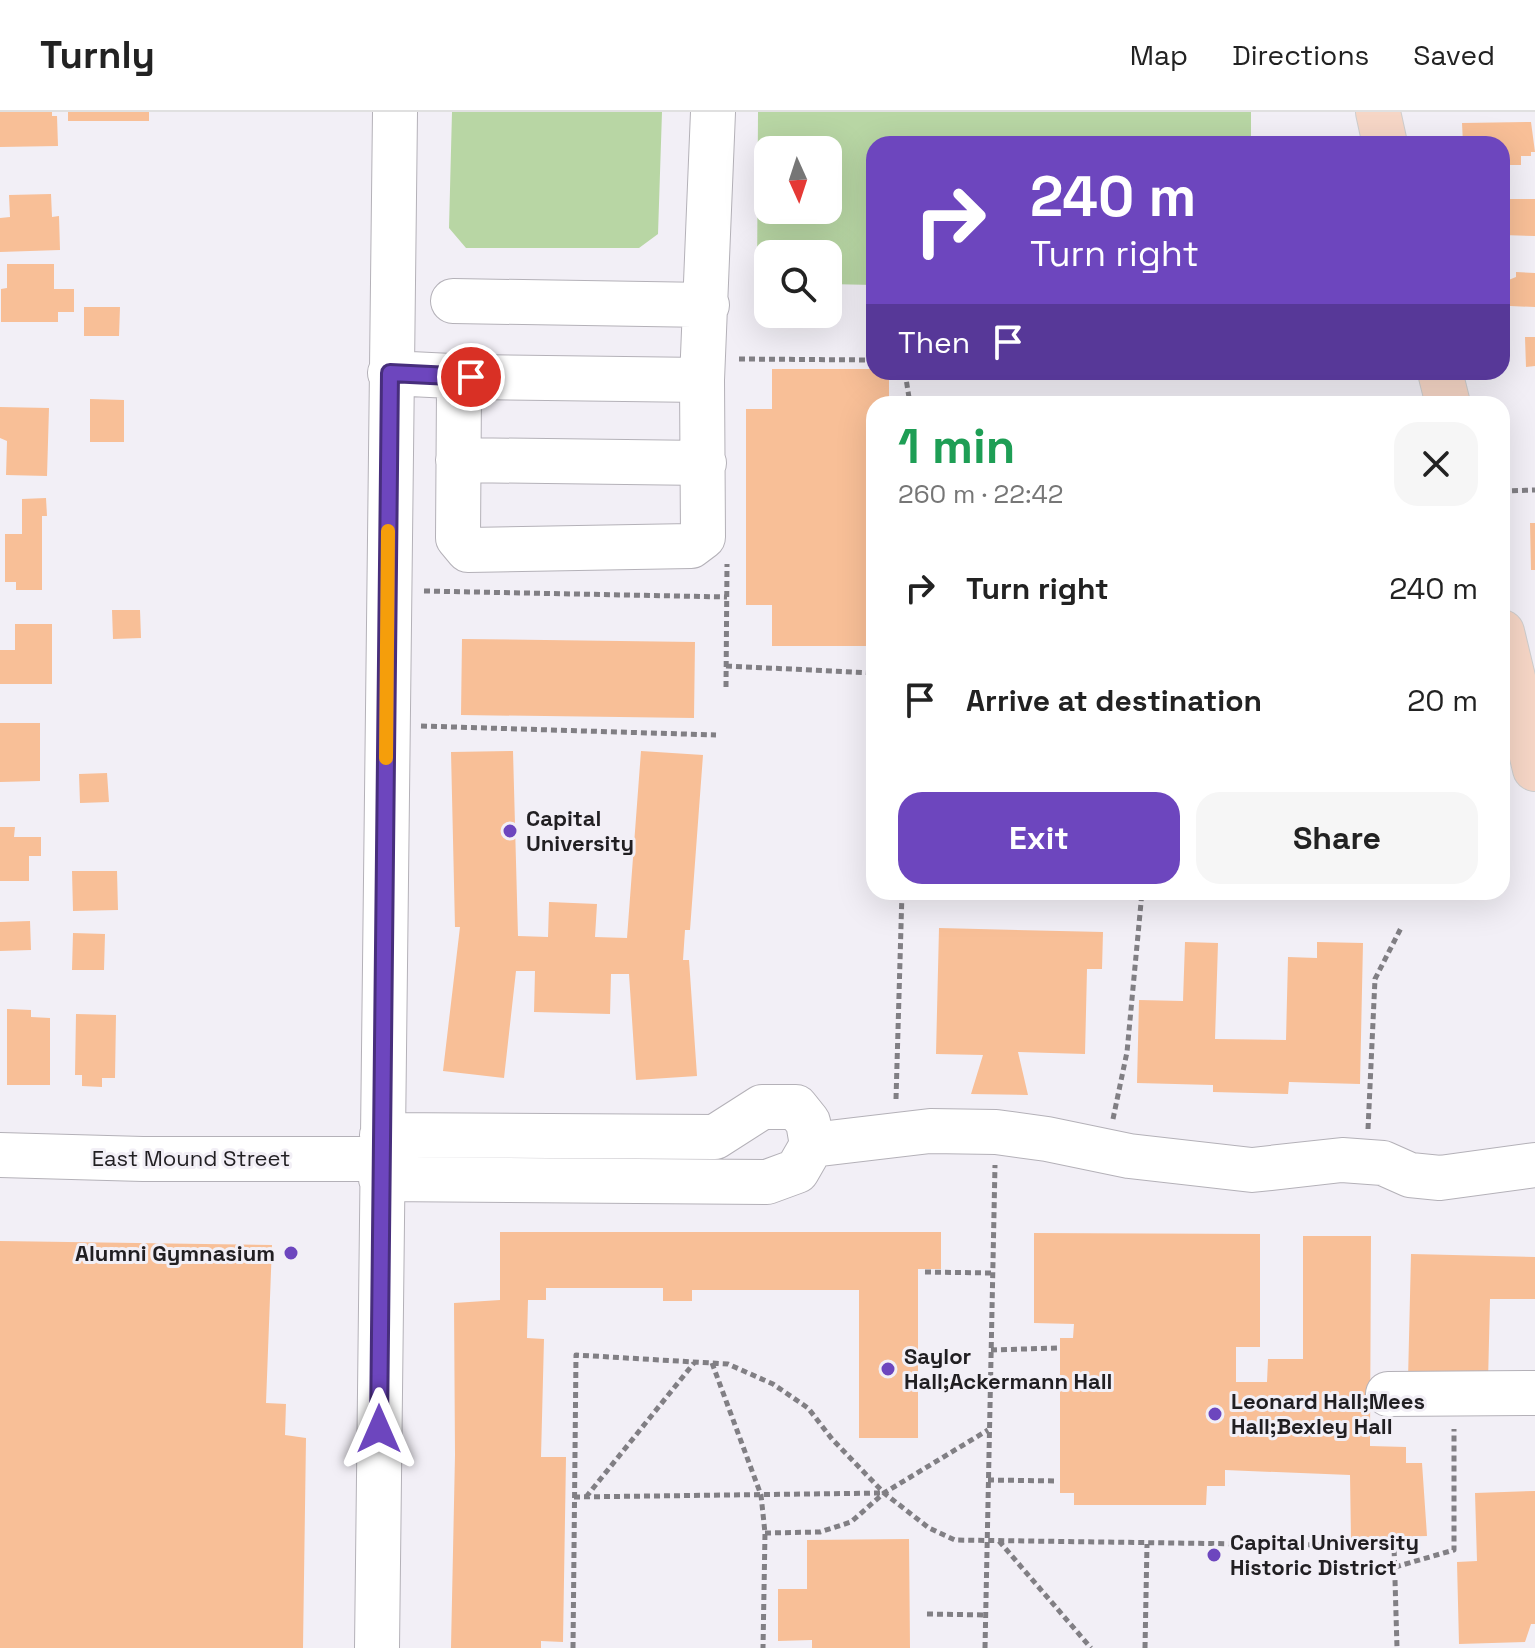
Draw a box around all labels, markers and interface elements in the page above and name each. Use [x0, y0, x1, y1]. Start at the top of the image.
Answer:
text: Turnly [40, 31, 155, 79]
text: Map [1130, 37, 1188, 73]
text: Directions [1232, 37, 1369, 73]
text: Saved [1413, 37, 1495, 73]
north arrow [754, 136, 842, 224]
map controls [754, 136, 842, 328]
text: 240 m [1030, 161, 1196, 232]
icon: right [898, 168, 1002, 272]
text: Turn right [1030, 231, 1199, 277]
button: search [754, 240, 842, 328]
icon: arrive [986, 320, 1030, 364]
text: Then [898, 323, 970, 362]
pin [437, 343, 505, 411]
icon: arrive [449, 355, 493, 399]
text: 1 min [898, 416, 1015, 477]
button: close [1394, 422, 1478, 506]
text: 260 m · 22:42 [898, 477, 1063, 511]
icon: right [898, 566, 942, 610]
text: Turn right [966, 569, 1109, 608]
text: 240 m [1389, 569, 1478, 608]
icon: arrive [898, 678, 942, 722]
text: Arrive at destination [966, 681, 1262, 720]
text: 20 m [1407, 681, 1478, 720]
button: Exit [898, 792, 1180, 884]
button: Share [1196, 792, 1478, 884]
place label: Capital University [526, 804, 634, 857]
marker: Capital University [501, 822, 519, 840]
street label: East Mound Street [92, 1144, 290, 1172]
place label: Alumni Gymnasium [75, 1239, 275, 1267]
marker: Alumni Gymnasium [282, 1244, 300, 1262]
place label: Saylor Hall;Ackermann Hall [904, 1342, 1112, 1395]
marker: Saylor Hall;Ackermann Hall [879, 1360, 897, 1378]
position arrow [337, 1387, 421, 1471]
place label: Leonard Hall;Mees Hall;Bexley Hall [1231, 1387, 1425, 1440]
marker: Leonard Hall;Mees Hall;Bexley Hall [1206, 1405, 1224, 1423]
place label: Capital University Historic District [1230, 1528, 1419, 1581]
marker: Capital University Historic District [1205, 1546, 1223, 1564]

